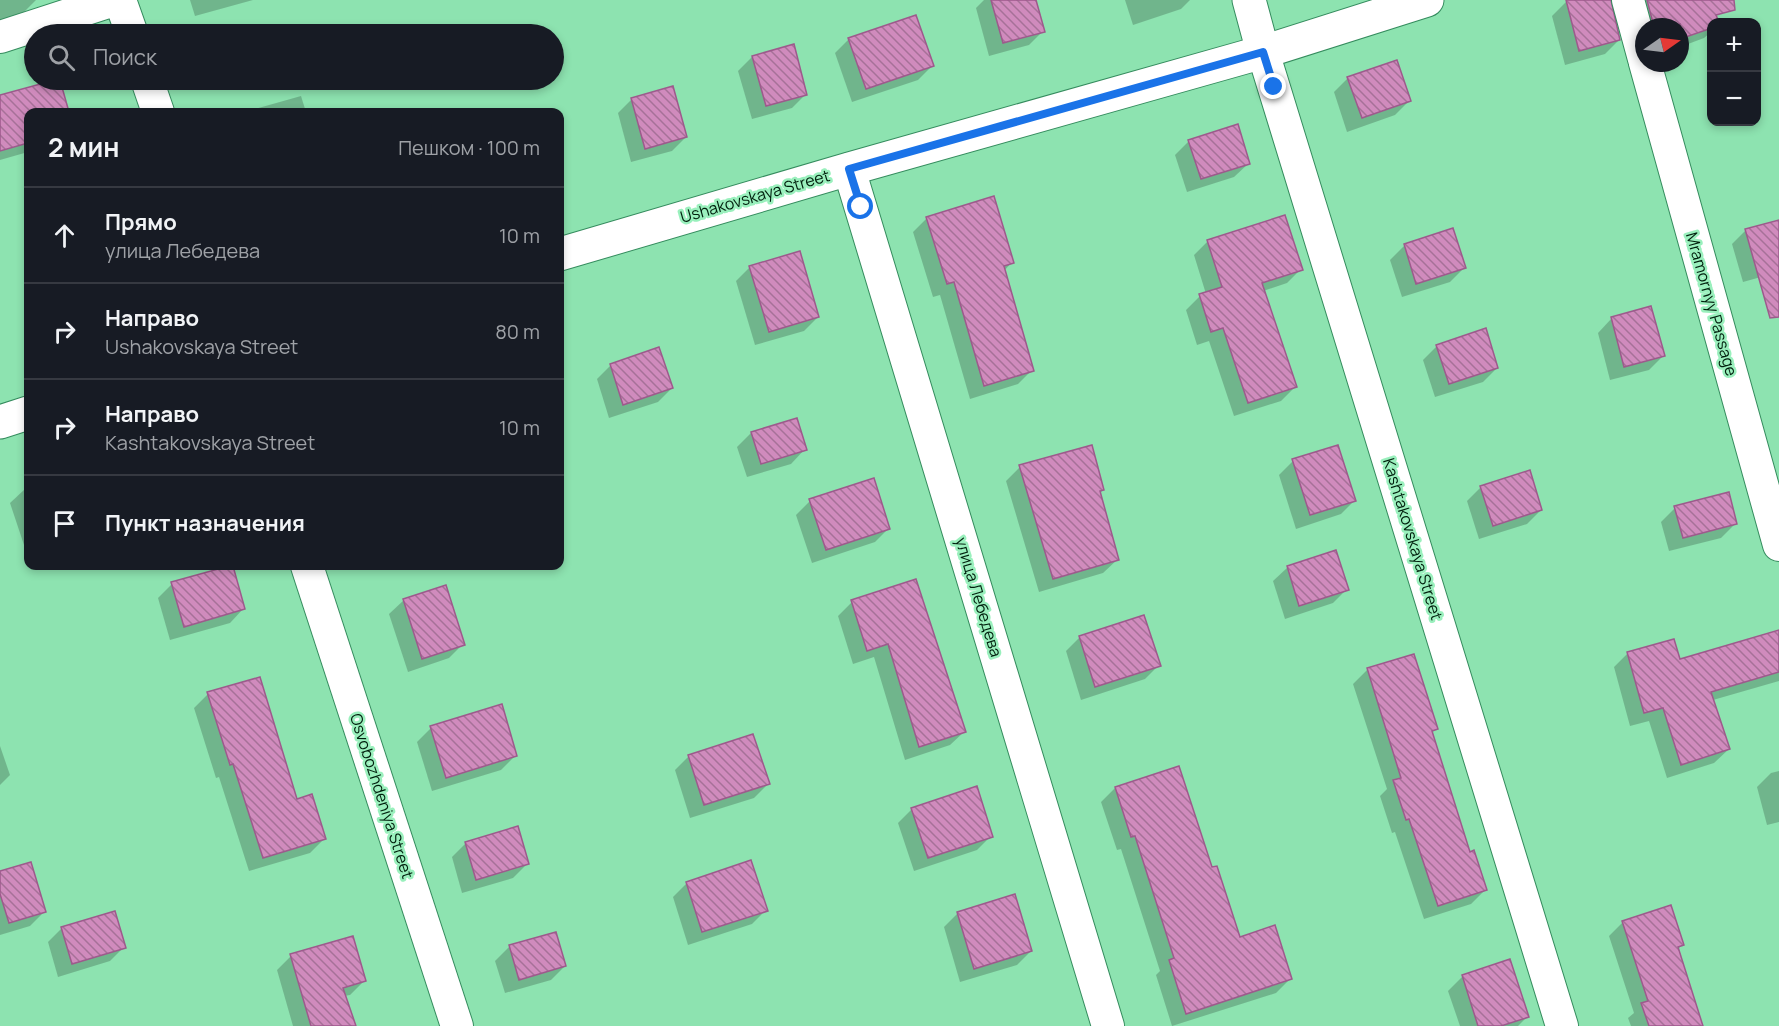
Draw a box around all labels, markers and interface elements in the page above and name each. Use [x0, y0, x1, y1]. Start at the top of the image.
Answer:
north arrow [1635, 18, 1689, 72]
map controls [1707, 18, 1761, 126]
button: + [1707, 18, 1761, 72]
search box [24, 24, 564, 90]
icon: search [45, 41, 78, 74]
text: Поиск [93, 42, 157, 72]
button: − [1707, 72, 1761, 126]
route end [1260, 73, 1286, 99]
text: 2 мин [48, 129, 120, 165]
text: Пешком · 100 m [398, 134, 540, 161]
street label: Ushakovskaya Street [678, 164, 832, 228]
route start [847, 193, 873, 219]
text: Прямо [105, 207, 177, 237]
icon: ahead [48, 219, 81, 252]
text: 10 m [499, 222, 540, 249]
street label: Mramornyy Passage [1681, 230, 1743, 378]
text: улица Лебедева [105, 237, 260, 264]
text: Направо [105, 303, 199, 333]
icon: right [48, 315, 81, 348]
text: 80 m [495, 318, 540, 345]
text: Ushakovskaya Street [105, 333, 298, 360]
text: Направо [105, 399, 199, 429]
icon: right [48, 411, 81, 444]
text: 10 m [499, 414, 540, 441]
text: Kashtakovskaya Street [105, 429, 315, 456]
street label: Kashtakovskaya Street [1378, 455, 1448, 623]
icon: arrive [48, 507, 81, 540]
text: Пункт назначения [105, 508, 305, 538]
street label: улица Лебедева [950, 534, 1008, 660]
street label: Osvobozhdeniya Street [345, 711, 419, 881]

